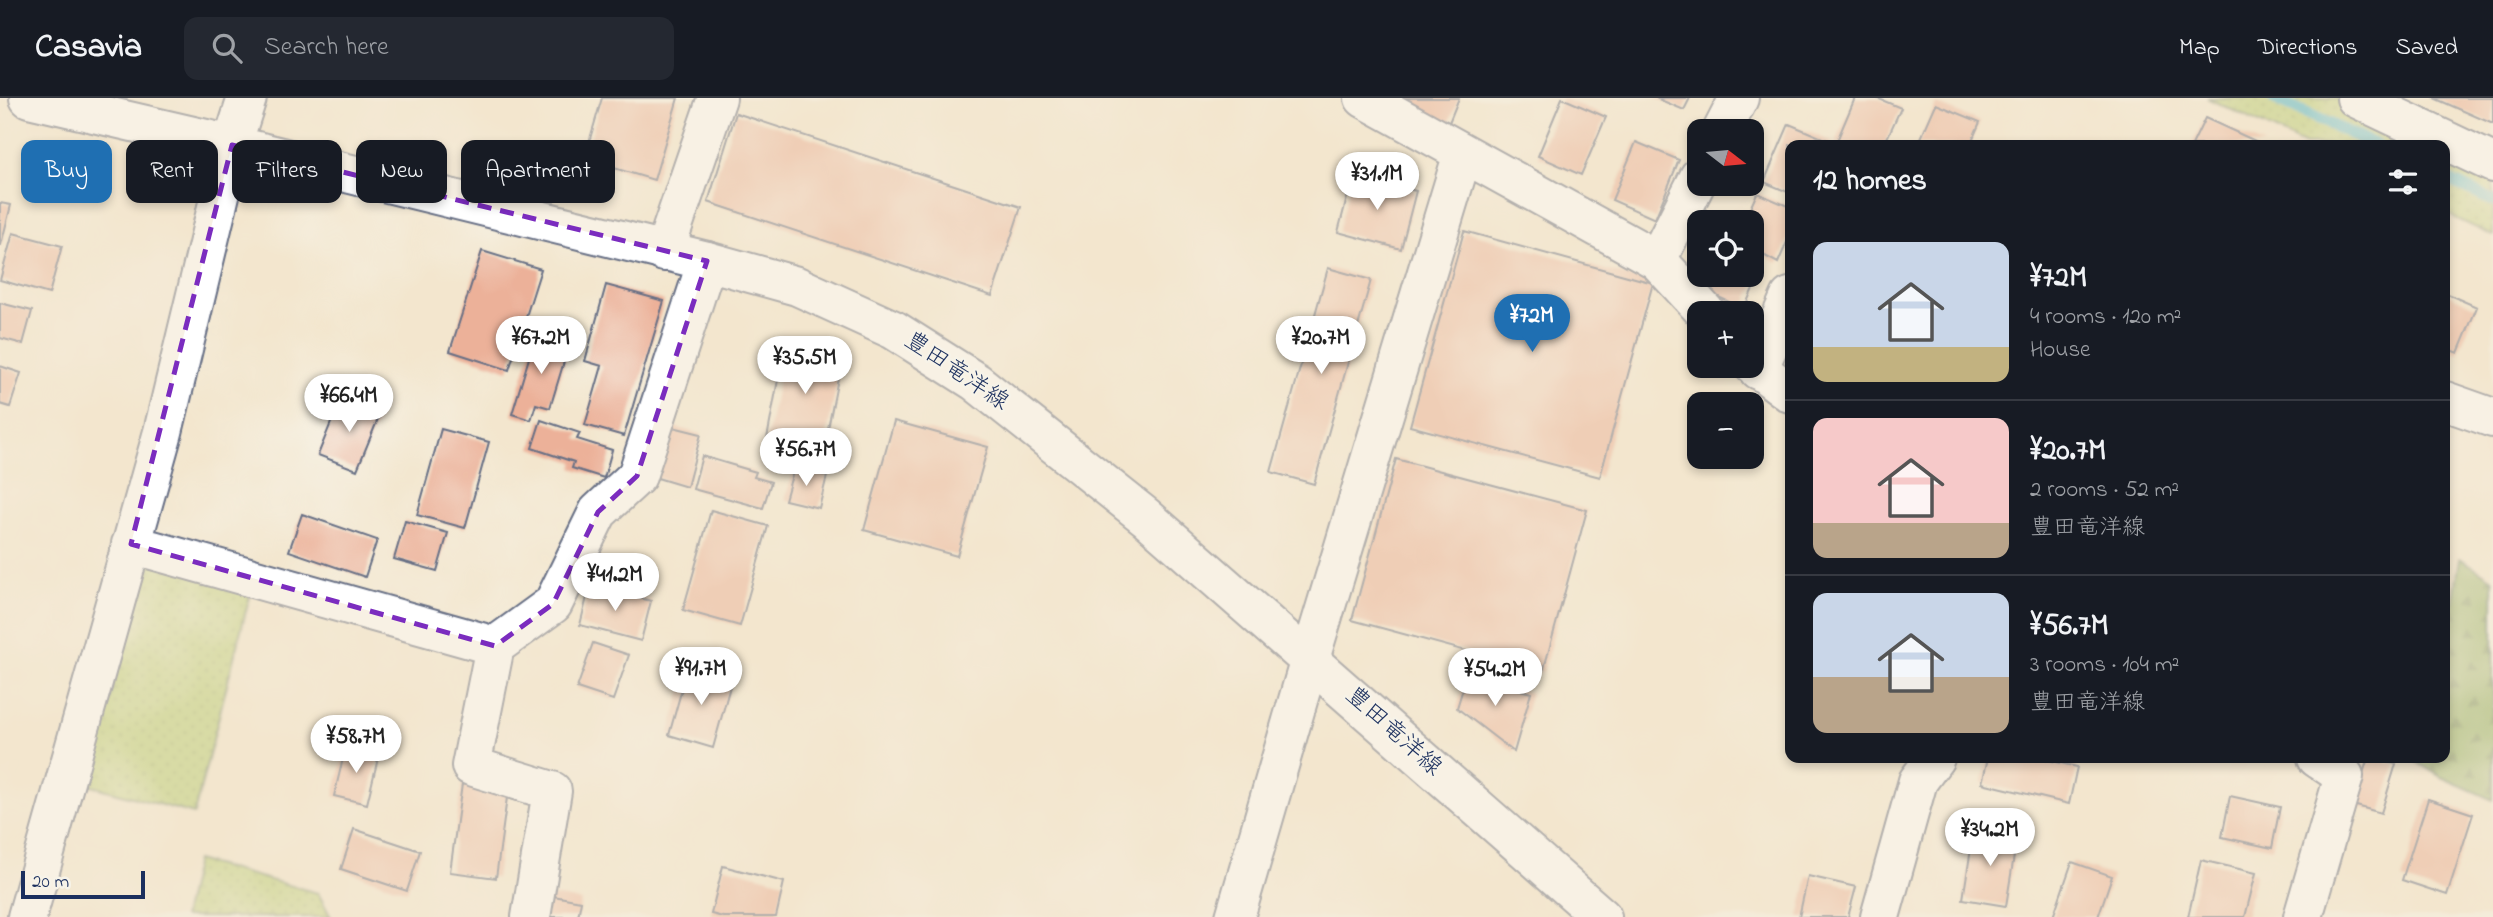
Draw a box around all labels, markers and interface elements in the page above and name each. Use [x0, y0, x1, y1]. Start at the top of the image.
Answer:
search box [184, 17, 674, 80]
text: Casavia [35, 24, 142, 72]
icon: search [208, 29, 246, 67]
text: Search here [264, 29, 389, 67]
text: Map [2179, 31, 2220, 66]
text: Directions [2258, 31, 2357, 66]
text: Saved [2395, 31, 2458, 66]
north arrow [1687, 119, 1764, 196]
map controls [1687, 119, 1764, 469]
chip: Buy [21, 140, 112, 203]
chip: Rent [126, 140, 218, 203]
chip: Filters [232, 140, 342, 203]
chip: New [356, 140, 447, 203]
chip: Apartment [461, 140, 615, 203]
pin: ¥31.1M [1320, 152, 1434, 212]
text: ¥31.1M [1351, 158, 1403, 191]
text: 12 homes [1813, 160, 1927, 204]
icon: filters [2384, 163, 2422, 201]
button: locate [1687, 210, 1764, 287]
text: ¥72M [2030, 257, 2087, 301]
icon: home [1869, 270, 1953, 354]
pin: ¥72M [1491, 294, 1573, 354]
text: ¥72M [1510, 300, 1554, 333]
button: + [1687, 301, 1764, 378]
text: 4 rooms · 120 m² [2030, 301, 2181, 334]
pin: ¥67.2M [484, 316, 598, 376]
pin: ¥20.7M [1264, 316, 1378, 376]
text: ¥67.2M [512, 322, 570, 355]
text: ¥20.7M [1292, 322, 1350, 355]
street label: 豊田竜洋線 [896, 324, 1016, 420]
text: House [2030, 334, 2090, 367]
pin: ¥35.5M [748, 336, 862, 396]
text: ¥35.5M [773, 342, 837, 375]
pin: ¥66.4M [292, 374, 406, 434]
text: ¥66.4M [320, 380, 378, 413]
button: − [1687, 392, 1764, 469]
pin: ¥56.7M [749, 428, 863, 488]
text: ¥20.7M [2030, 430, 2106, 474]
text: ¥56.7M [776, 434, 836, 467]
icon: home [1869, 446, 1953, 530]
text: 2 rooms · 52 m² [2030, 474, 2179, 507]
text: 豊田竜洋線 [2030, 512, 2145, 545]
pin: ¥41.2M [558, 554, 672, 613]
text: ¥41.2M [587, 559, 643, 592]
text: ¥56.7M [2030, 605, 2109, 649]
icon: home [1869, 621, 1953, 705]
pin: ¥91.7M [644, 648, 758, 707]
pin: ¥54.2M [1438, 648, 1552, 708]
text: 3 rooms · 104 m² [2030, 649, 2179, 682]
text: ¥91.7M [675, 653, 727, 686]
text: ¥54.2M [1464, 654, 1526, 687]
street label: 豊田竜洋線 [1337, 679, 1449, 785]
text: 豊田竜洋線 [2030, 687, 2145, 720]
pin: ¥58.7M [299, 716, 413, 775]
text: ¥58.7M [327, 721, 385, 754]
pin: ¥34.2M [1933, 808, 2047, 868]
text: ¥34.2M [1961, 814, 2019, 847]
scale bar [21, 868, 145, 900]
text: 20 m [32, 869, 69, 896]

